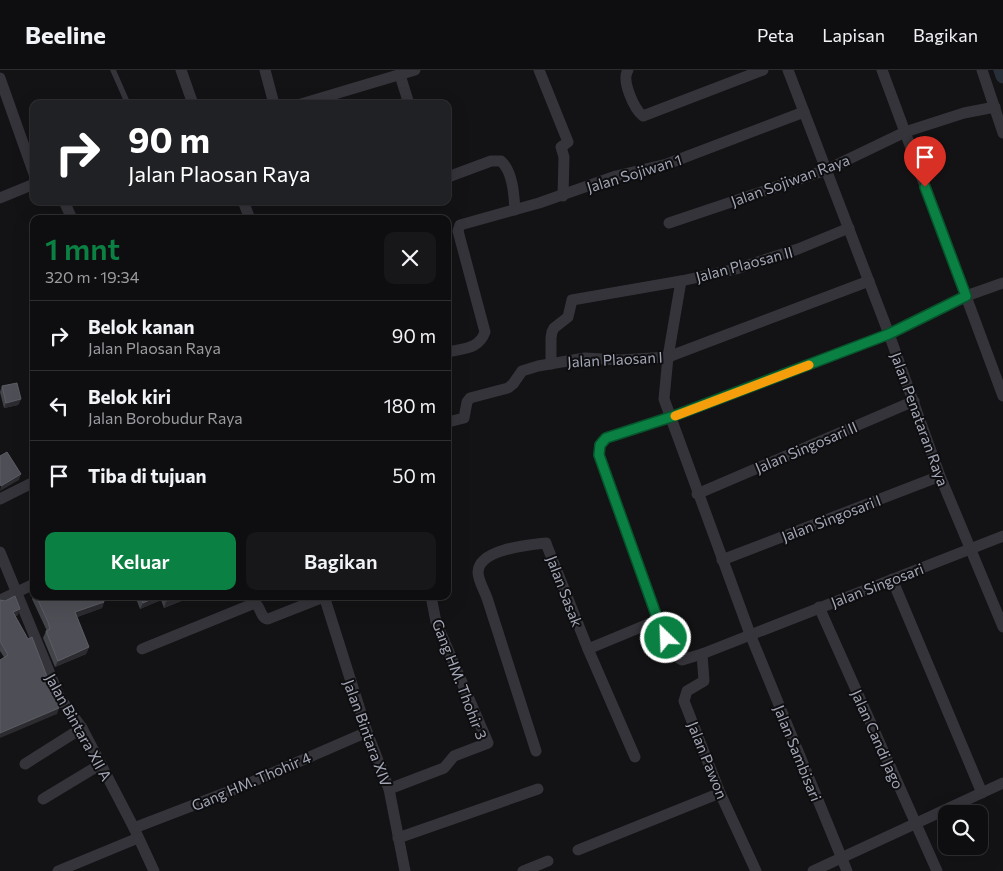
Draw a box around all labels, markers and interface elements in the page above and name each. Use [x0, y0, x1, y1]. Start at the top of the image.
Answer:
text: Beeline [25, 20, 106, 49]
text: Peta [757, 24, 794, 46]
text: Lapisan [822, 24, 885, 46]
text: Bagikan [913, 24, 978, 46]
text: 90 m [128, 117, 210, 160]
icon: right [45, 120, 110, 185]
pin [904, 136, 946, 187]
icon: arrive [911, 143, 939, 171]
street label: Jalan Sojiwan 1 [584, 150, 684, 196]
street label: Jalan Sojiwan Raya [728, 150, 852, 210]
text: Jalan Plaosan Raya [128, 160, 311, 187]
text: 1 mnt [45, 229, 120, 266]
button: close [384, 232, 436, 284]
street label: Jalan Plaosan II [694, 242, 794, 286]
text: 320 m · 19:34 [45, 267, 139, 286]
text: Belok kanan [88, 315, 195, 338]
icon: right [45, 322, 73, 350]
text: 90 m [392, 324, 436, 347]
text: Jalan Plaosan Raya [88, 338, 221, 357]
street label: Jalan Plaosan I [567, 348, 663, 370]
street label: Jalan Penataran Raya [887, 350, 953, 488]
text: Belok kiri [88, 385, 171, 408]
icon: left [45, 392, 73, 420]
text: 180 m [384, 394, 436, 417]
text: Jalan Borobudur Raya [88, 408, 243, 427]
street label: Jalan Singosari II [752, 417, 860, 477]
icon: arrive [45, 462, 73, 490]
text: Tiba di tujuan [88, 464, 206, 487]
text: 50 m [392, 464, 436, 487]
street label: Jalan Singosari I [779, 491, 883, 545]
button: Keluar [45, 532, 236, 590]
button: Bagikan [246, 532, 436, 590]
street label: Jalan Sasak [543, 553, 587, 629]
street label: Jalan Singosari [828, 559, 926, 611]
position arrow [639, 611, 691, 663]
street label: Gang HM. Thohir 3 [429, 616, 491, 742]
street label: Jalan Bintara XII A [42, 670, 116, 784]
street label: Jalan Bintara XIV [340, 677, 396, 789]
street label: Jalan Candi Jago [848, 687, 908, 791]
street label: Jalan Sambisari [770, 702, 826, 804]
street label: Jalan Pawon [684, 719, 732, 801]
street label: Gang HM. Thohir 4 [189, 748, 313, 814]
map controls [938, 805, 988, 855]
button: search [938, 805, 988, 855]

